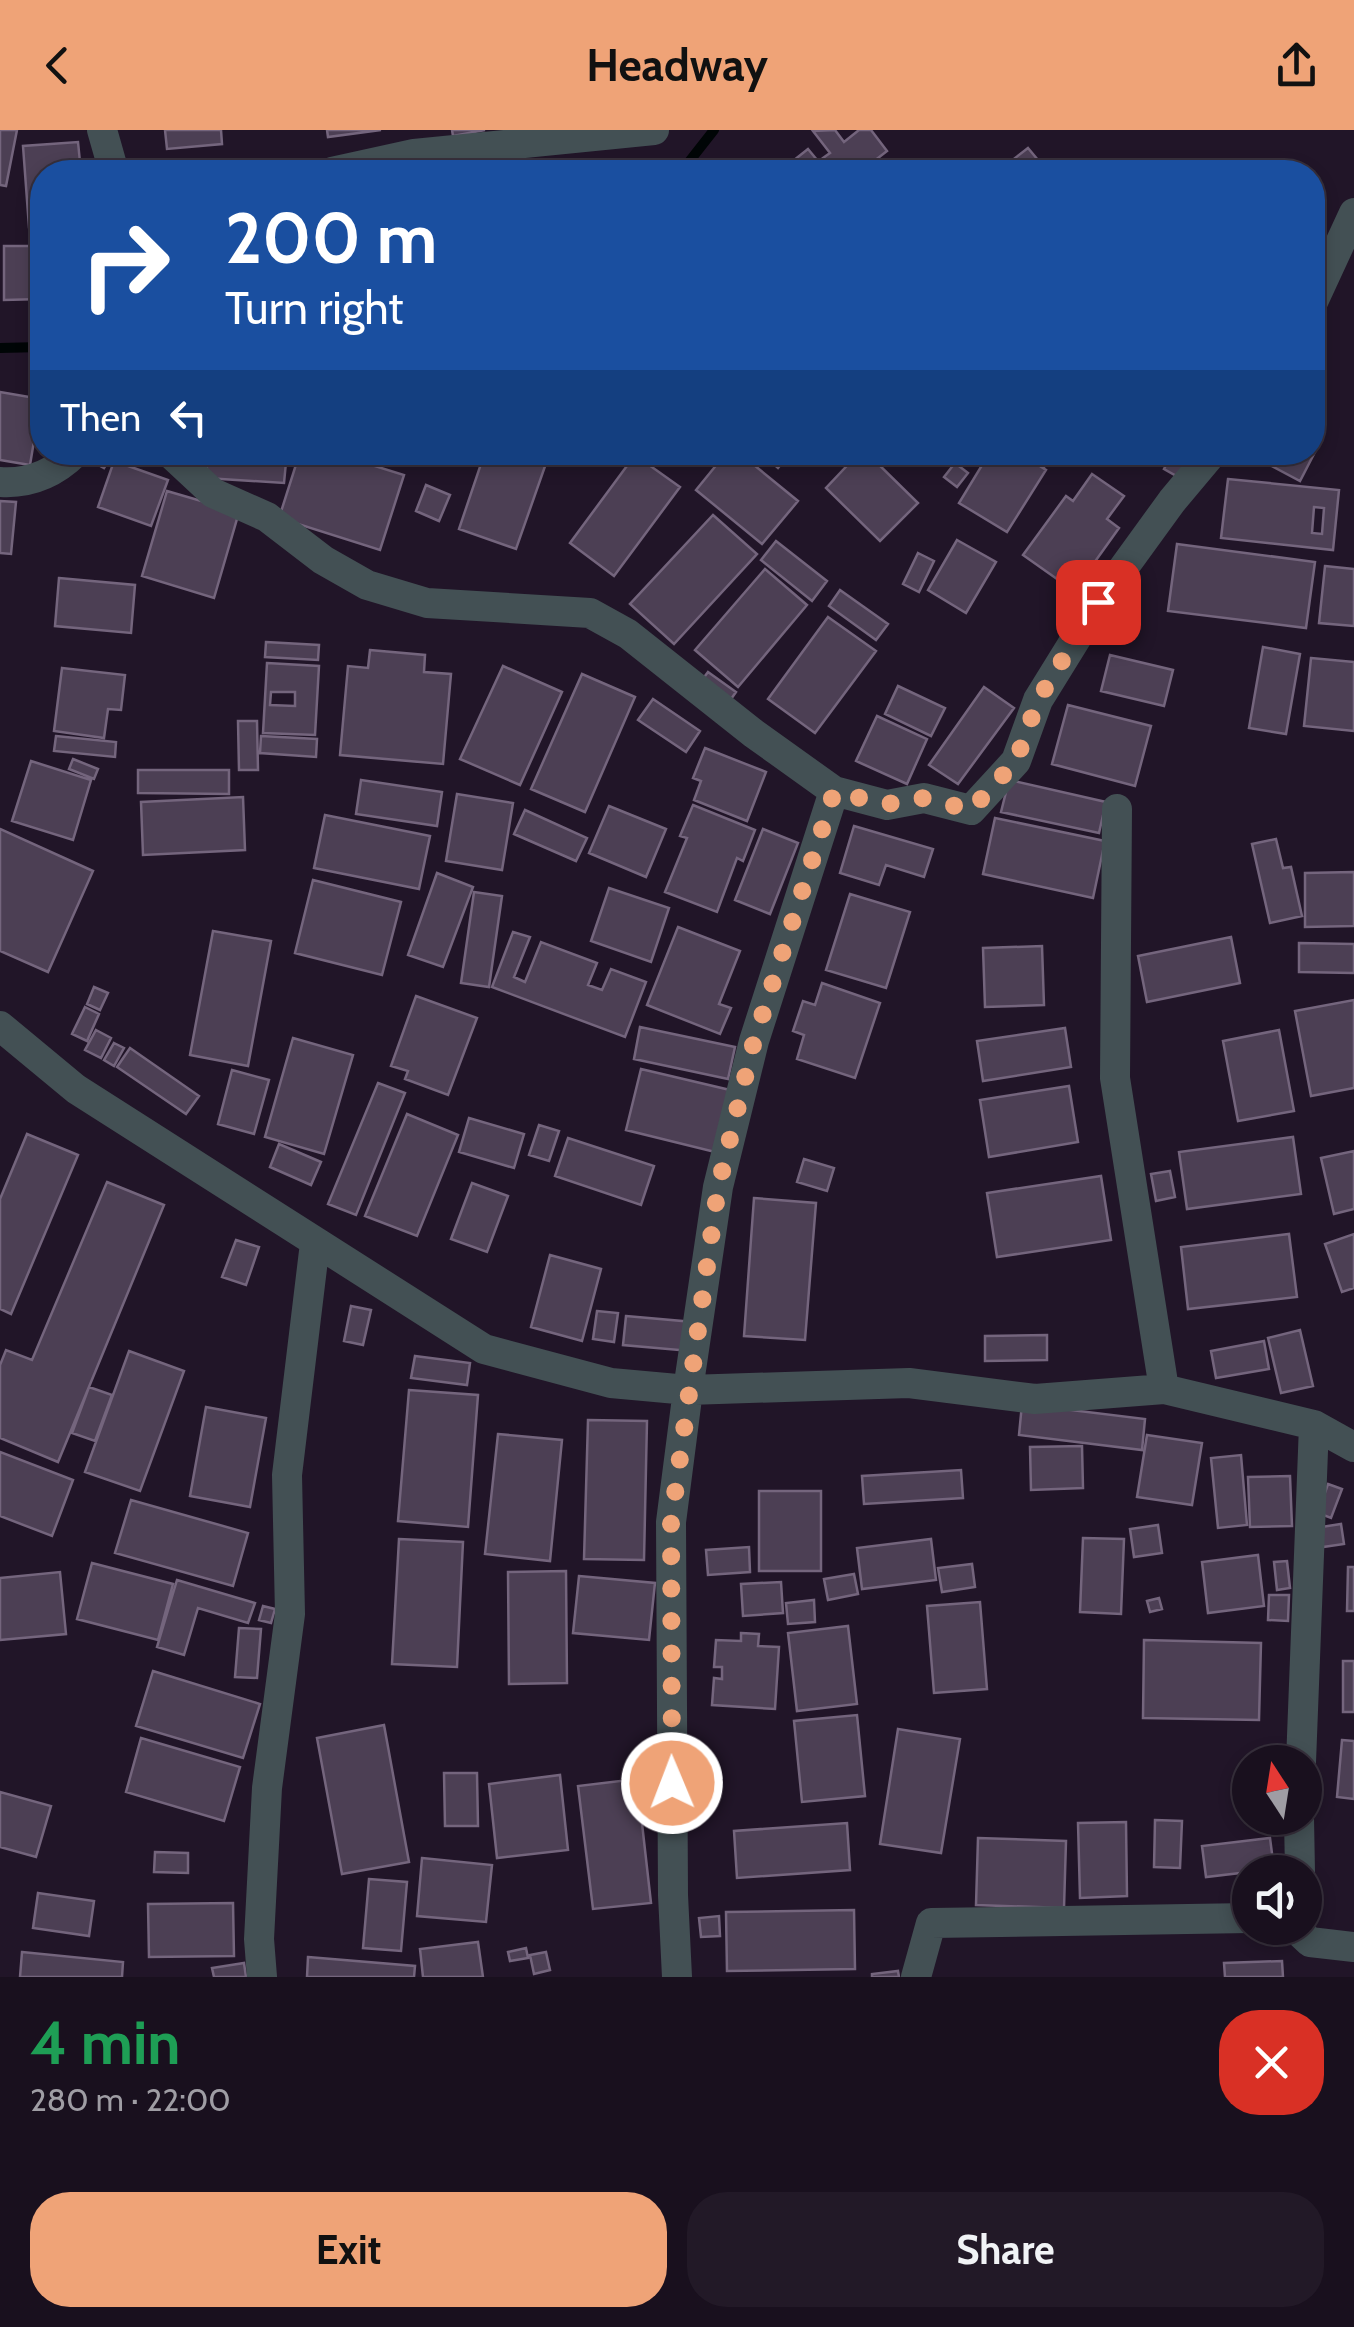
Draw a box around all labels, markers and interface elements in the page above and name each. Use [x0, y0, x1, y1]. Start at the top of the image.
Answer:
icon: back [30, 38, 85, 93]
text: Headway [586, 38, 768, 92]
icon: share [1269, 38, 1324, 93]
text: 200 m [225, 195, 437, 281]
icon: right [60, 200, 190, 330]
text: Turn right [225, 281, 404, 335]
icon: left [161, 390, 216, 445]
text: Then [60, 394, 141, 441]
pin [1056, 560, 1141, 645]
icon: arrive [1071, 575, 1126, 630]
position arrow [620, 1731, 724, 1835]
north arrow [1232, 1745, 1322, 1835]
map controls [1232, 1745, 1322, 1945]
button: sound [1232, 1855, 1322, 1945]
text: 4 min [30, 2006, 180, 2079]
button: close [1219, 2010, 1324, 2115]
text: 280 m · 22:00 [30, 2080, 231, 2119]
button: Exit [30, 2192, 667, 2307]
button: Share [687, 2192, 1324, 2307]

